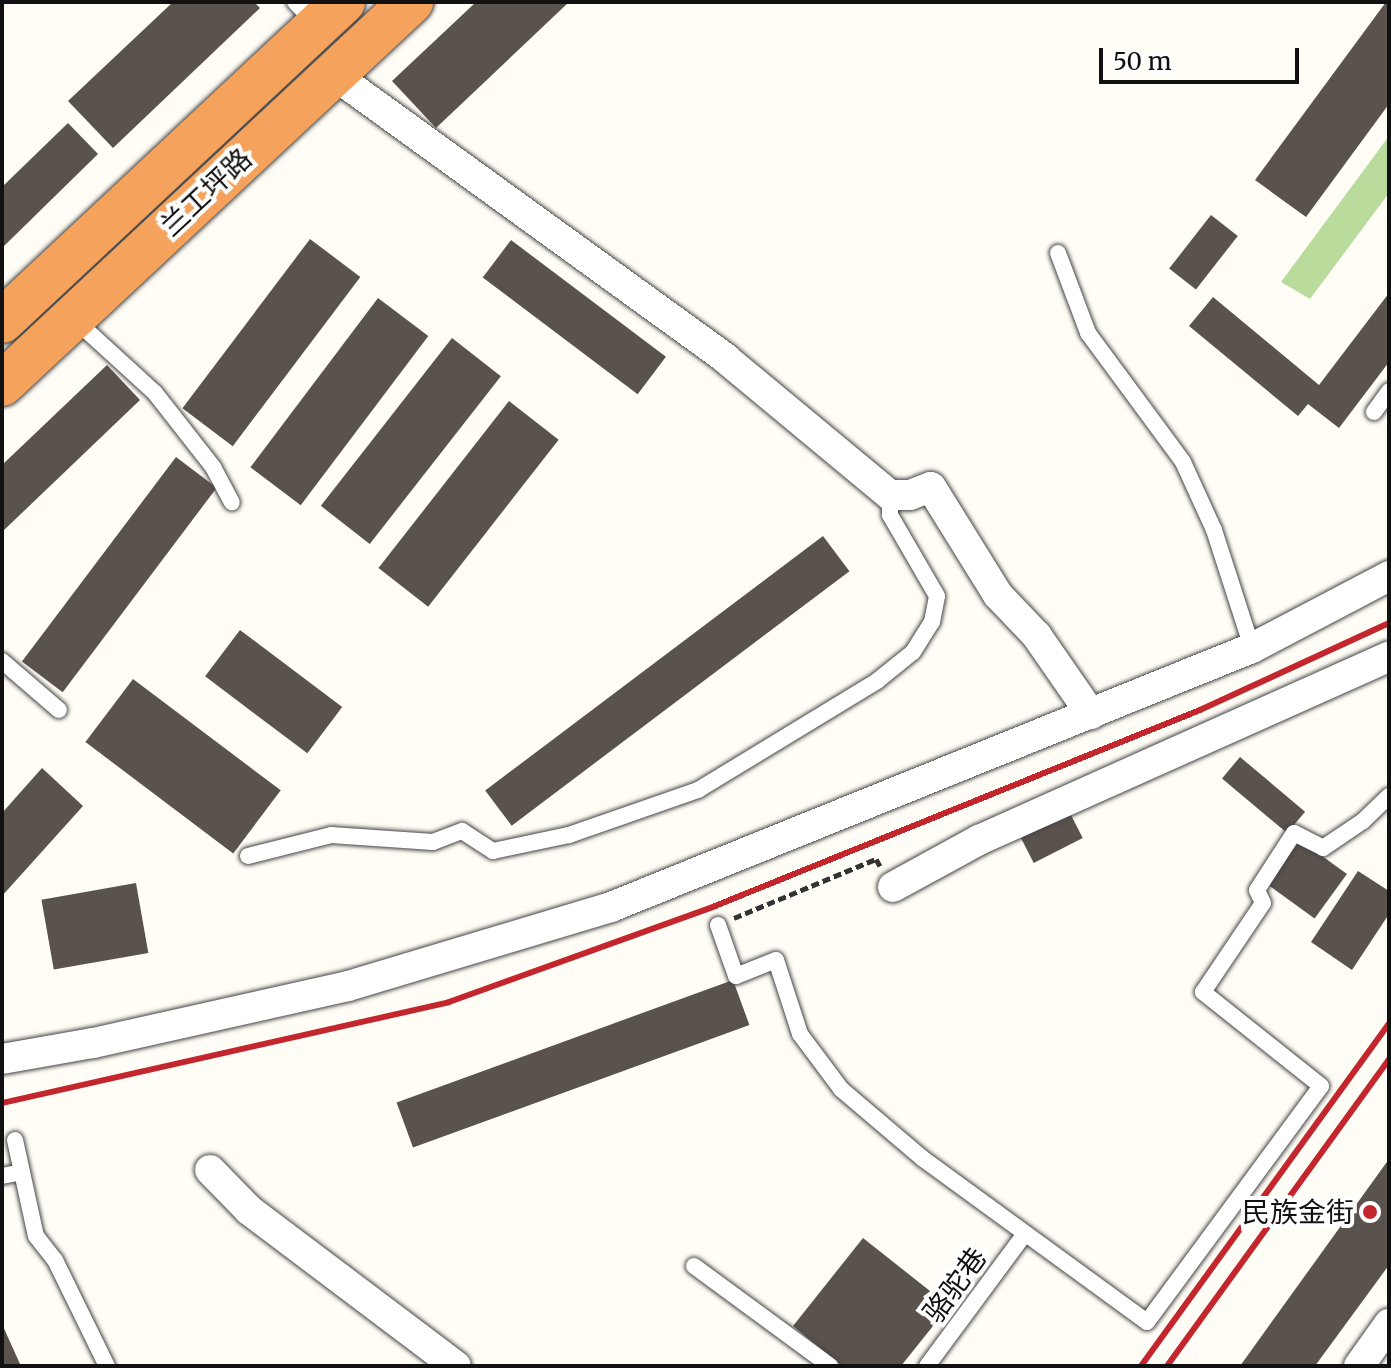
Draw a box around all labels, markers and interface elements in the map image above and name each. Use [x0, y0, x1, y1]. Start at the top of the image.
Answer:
scale bar [1103, 32, 1303, 82]
text: 50 m [1113, 46, 1172, 77]
street label: 兰工坪路 [154, 142, 258, 242]
place label: 民族金街 [1242, 1195, 1354, 1229]
marker: 民族金街 [1361, 1203, 1379, 1221]
street label: 骆驼巷 [917, 1241, 993, 1329]

